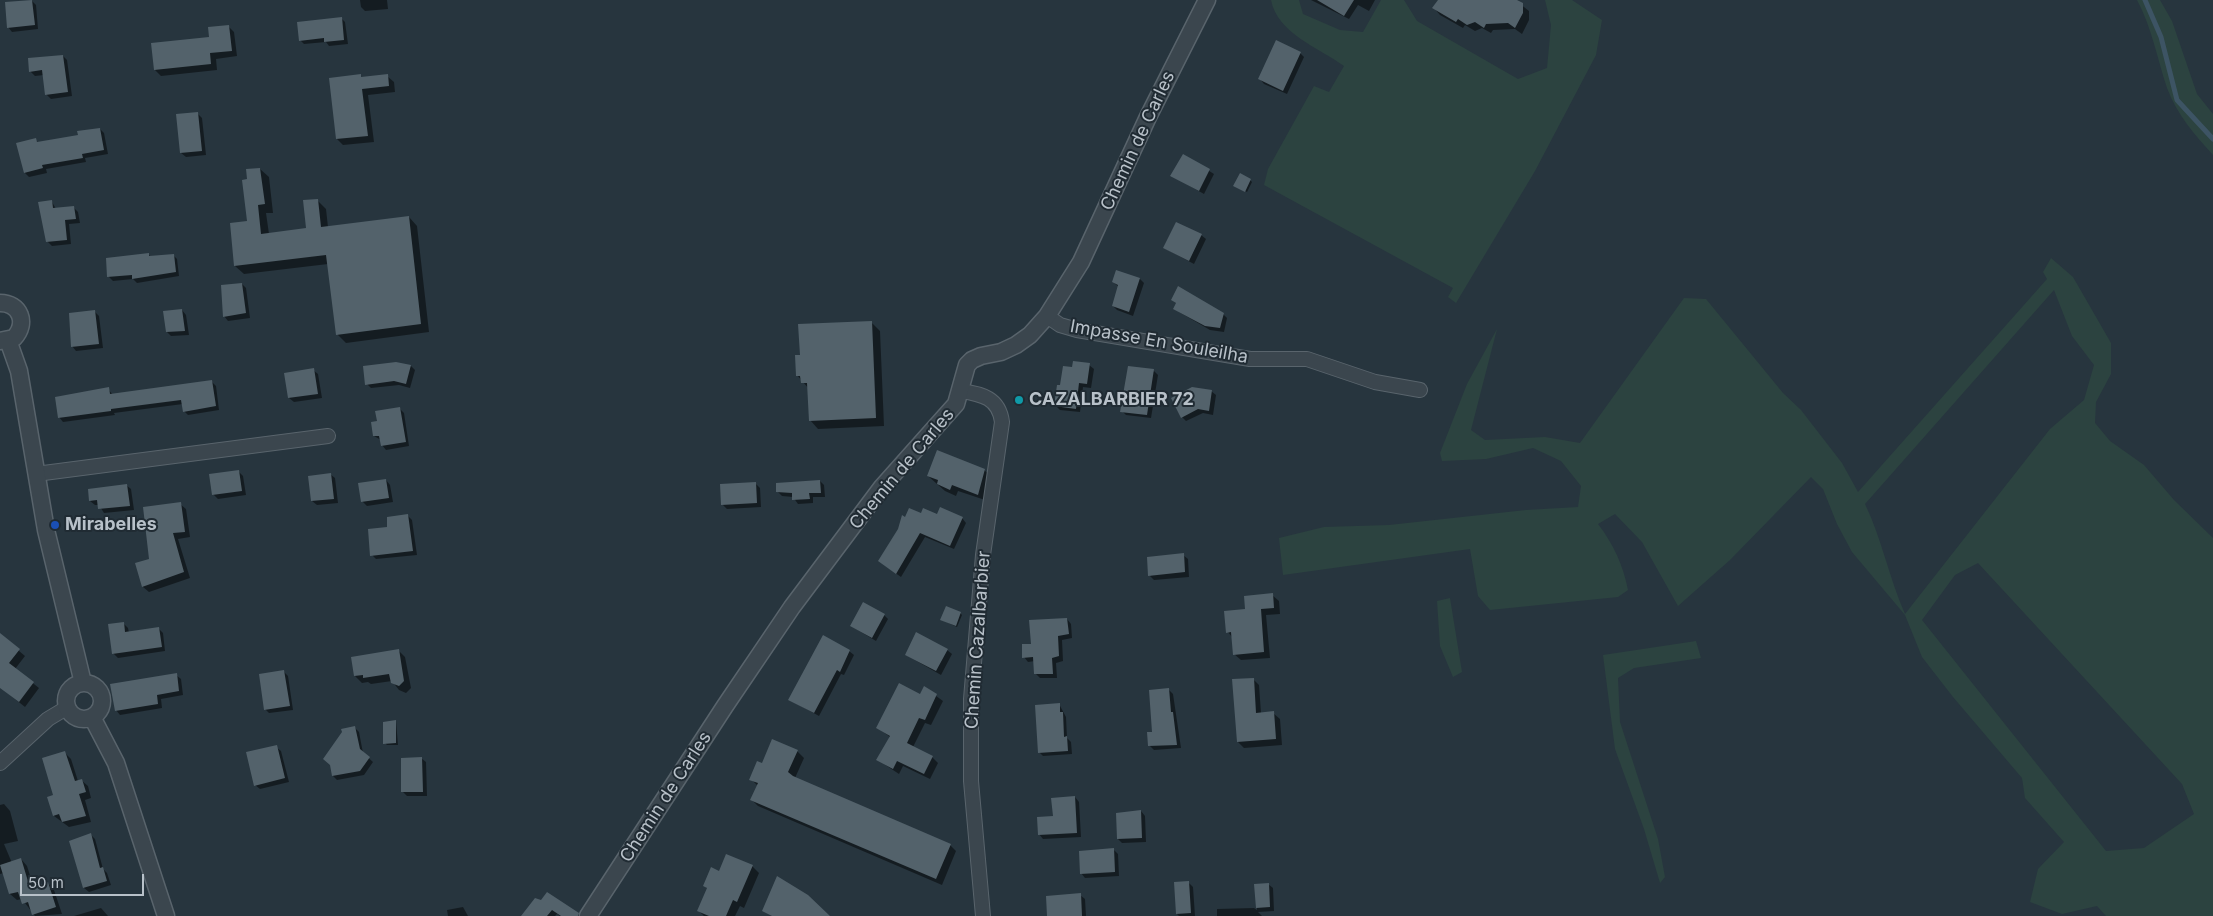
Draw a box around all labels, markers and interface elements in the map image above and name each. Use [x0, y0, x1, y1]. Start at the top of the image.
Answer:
street label: Chemin de Carles [1096, 68, 1180, 214]
street label: Impasse En Souleilha [1068, 316, 1250, 368]
place label: CAZALBARBIER 72 [1029, 389, 1194, 411]
marker: CAZALBARBIER 72 [1013, 394, 1025, 406]
street label: Chemin de Carles [845, 404, 959, 534]
place label: Mirabelles [65, 514, 157, 536]
marker: Mirabelles [49, 519, 61, 531]
street label: Chemin Cazalbarbier [961, 550, 995, 730]
street label: Chemin de Carles [616, 728, 716, 866]
scale bar [22, 864, 146, 896]
text: 50 m [28, 873, 64, 892]

